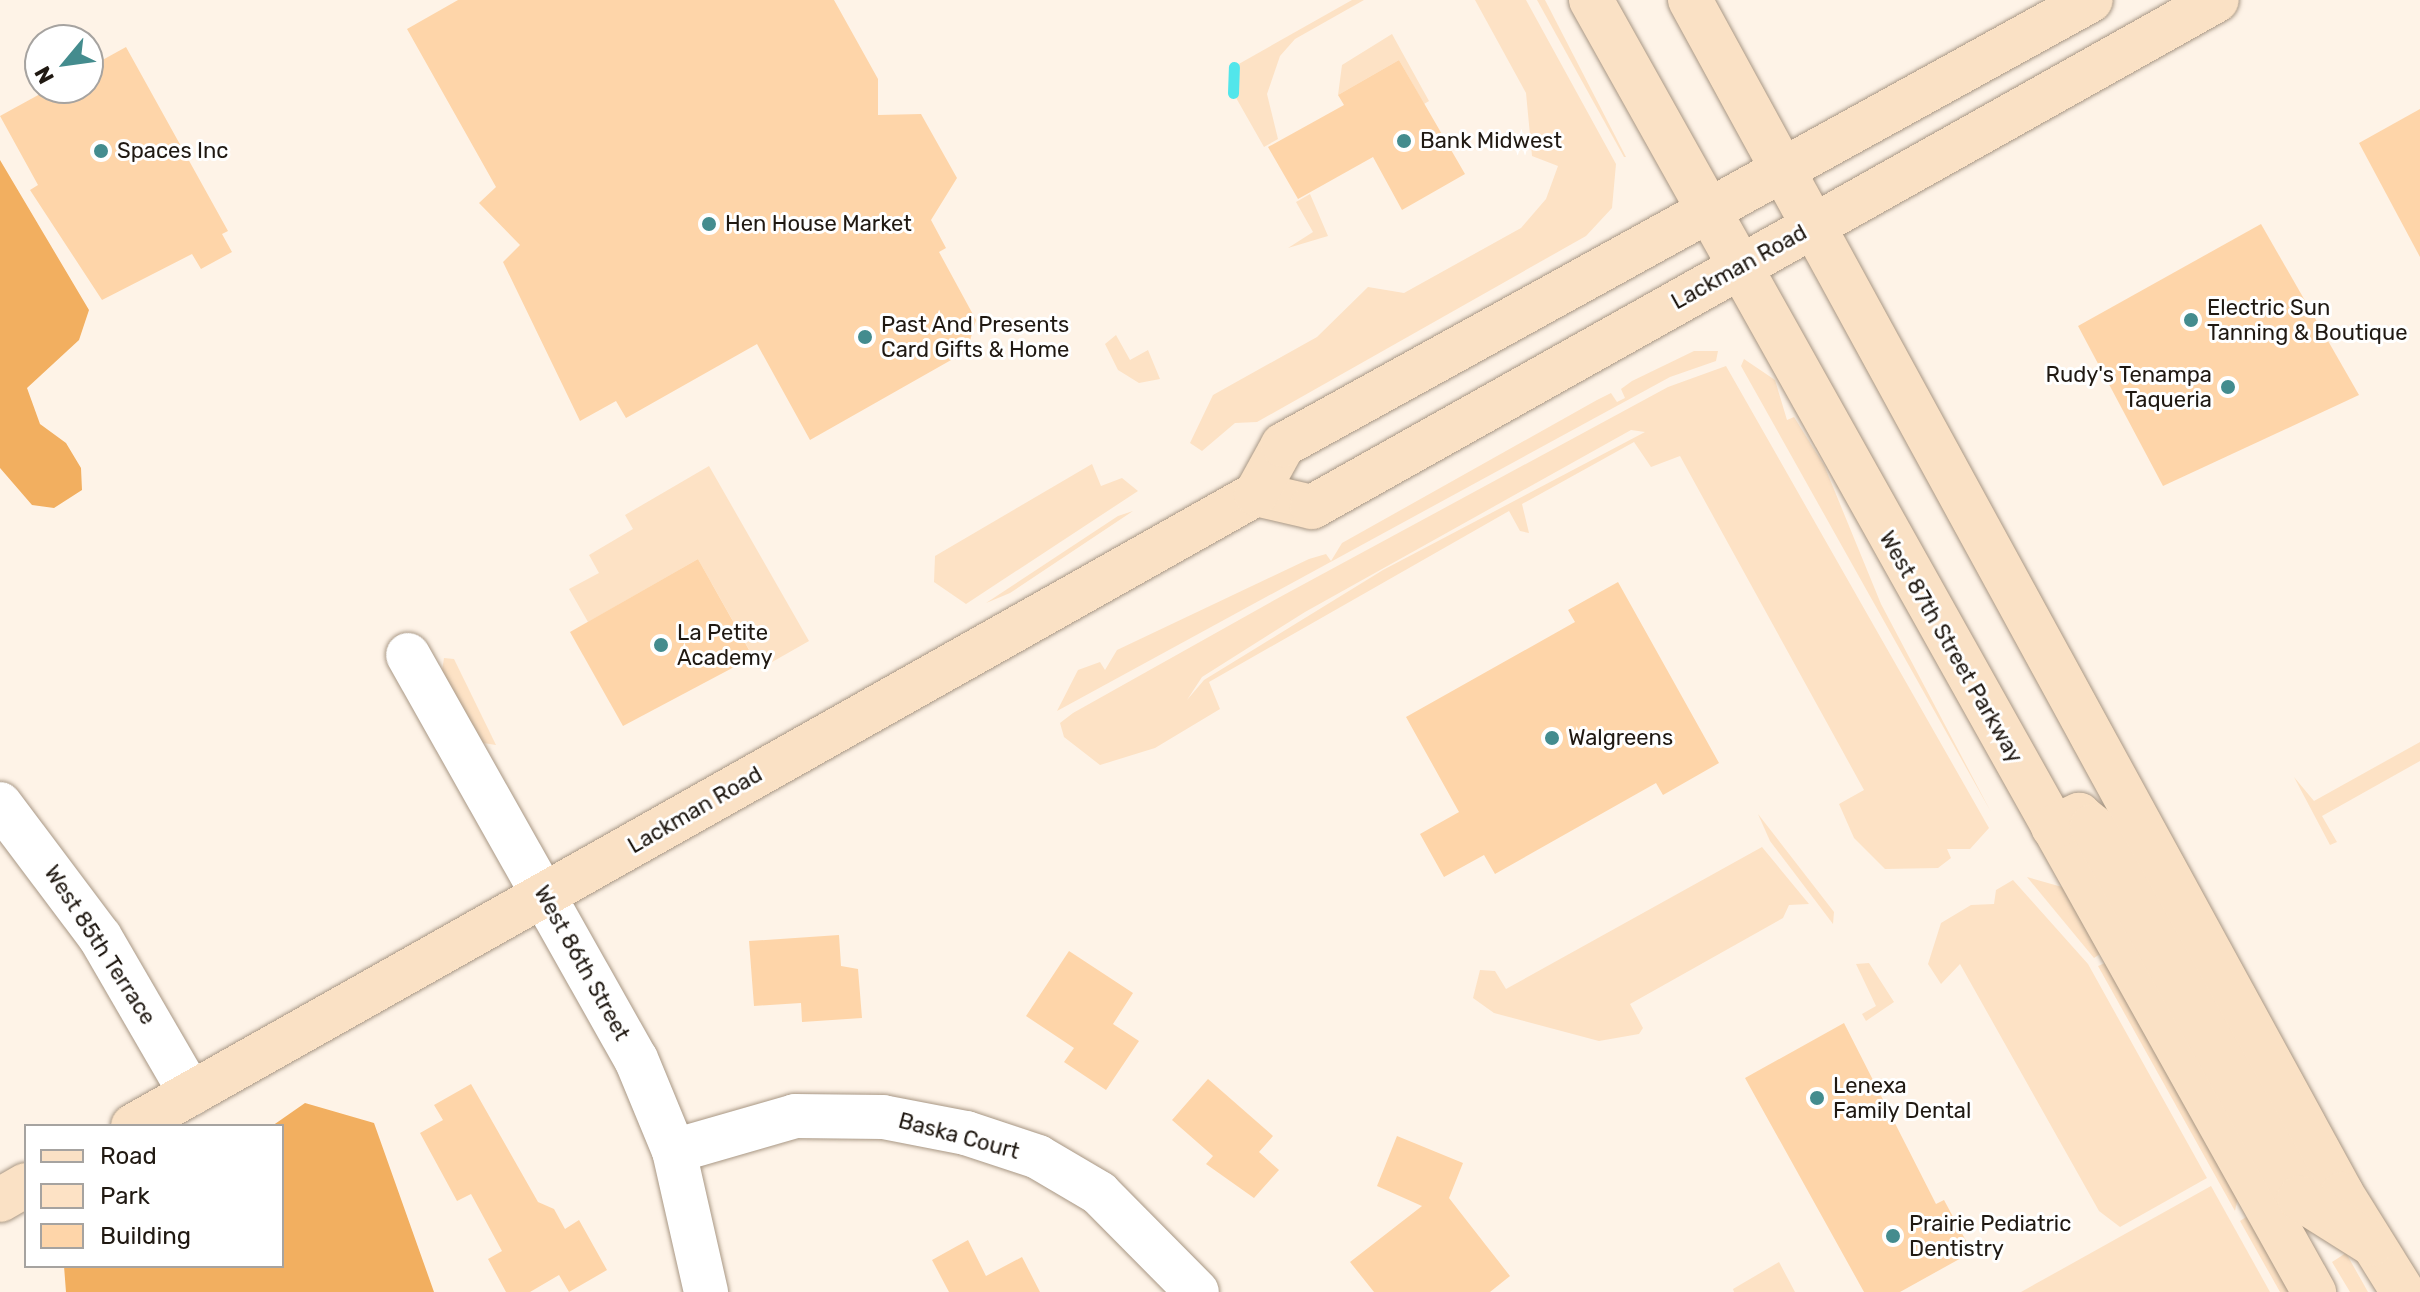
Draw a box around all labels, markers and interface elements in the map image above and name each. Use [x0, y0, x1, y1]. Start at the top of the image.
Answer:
north arrow [24, 24, 104, 104]
text: N [29, 61, 60, 88]
place label: Bank Midwest [1420, 128, 1562, 154]
marker: Bank Midwest [1395, 132, 1413, 150]
place label: Spaces Inc [117, 138, 228, 164]
marker: Spaces Inc [92, 142, 110, 160]
place label: Hen House Market [725, 211, 912, 237]
marker: Hen House Market [700, 215, 718, 233]
street label: Lackman Road [1667, 219, 1811, 315]
place label: Electric Sun Tanning & Boutique [2207, 294, 2408, 346]
place label: Past And Presents Card Gifts & Home [881, 311, 1070, 362]
marker: Electric Sun Tanning & Boutique [2182, 311, 2200, 329]
marker: Past And Presents Card Gifts & Home [856, 328, 874, 346]
place label: Rudy's Tenampa Taqueria [2045, 361, 2212, 412]
marker: Rudy's Tenampa Taqueria [2219, 378, 2237, 396]
street label: West 87th Street Parkway [1874, 526, 2028, 768]
place label: La Petite Academy [677, 619, 773, 670]
marker: La Petite Academy [652, 636, 670, 654]
place label: Walgreens [1568, 725, 1673, 751]
marker: Walgreens [1543, 729, 1561, 747]
street label: Lackman Road [623, 761, 767, 859]
street label: West 85th Terrace [38, 860, 162, 1030]
street label: West 86th Street [529, 881, 635, 1045]
place label: Lenexa Family Dental [1833, 1072, 1972, 1124]
marker: Lenexa Family Dental [1808, 1089, 1826, 1107]
street label: Baska Court [896, 1107, 1022, 1165]
legend [24, 1124, 284, 1268]
text: Road [100, 1142, 157, 1170]
text: Park [100, 1182, 150, 1210]
place label: Prairie Pediatric Dentistry [1909, 1210, 2071, 1262]
text: Building [100, 1222, 191, 1250]
marker: Prairie Pediatric Dentistry [1884, 1227, 1902, 1245]

